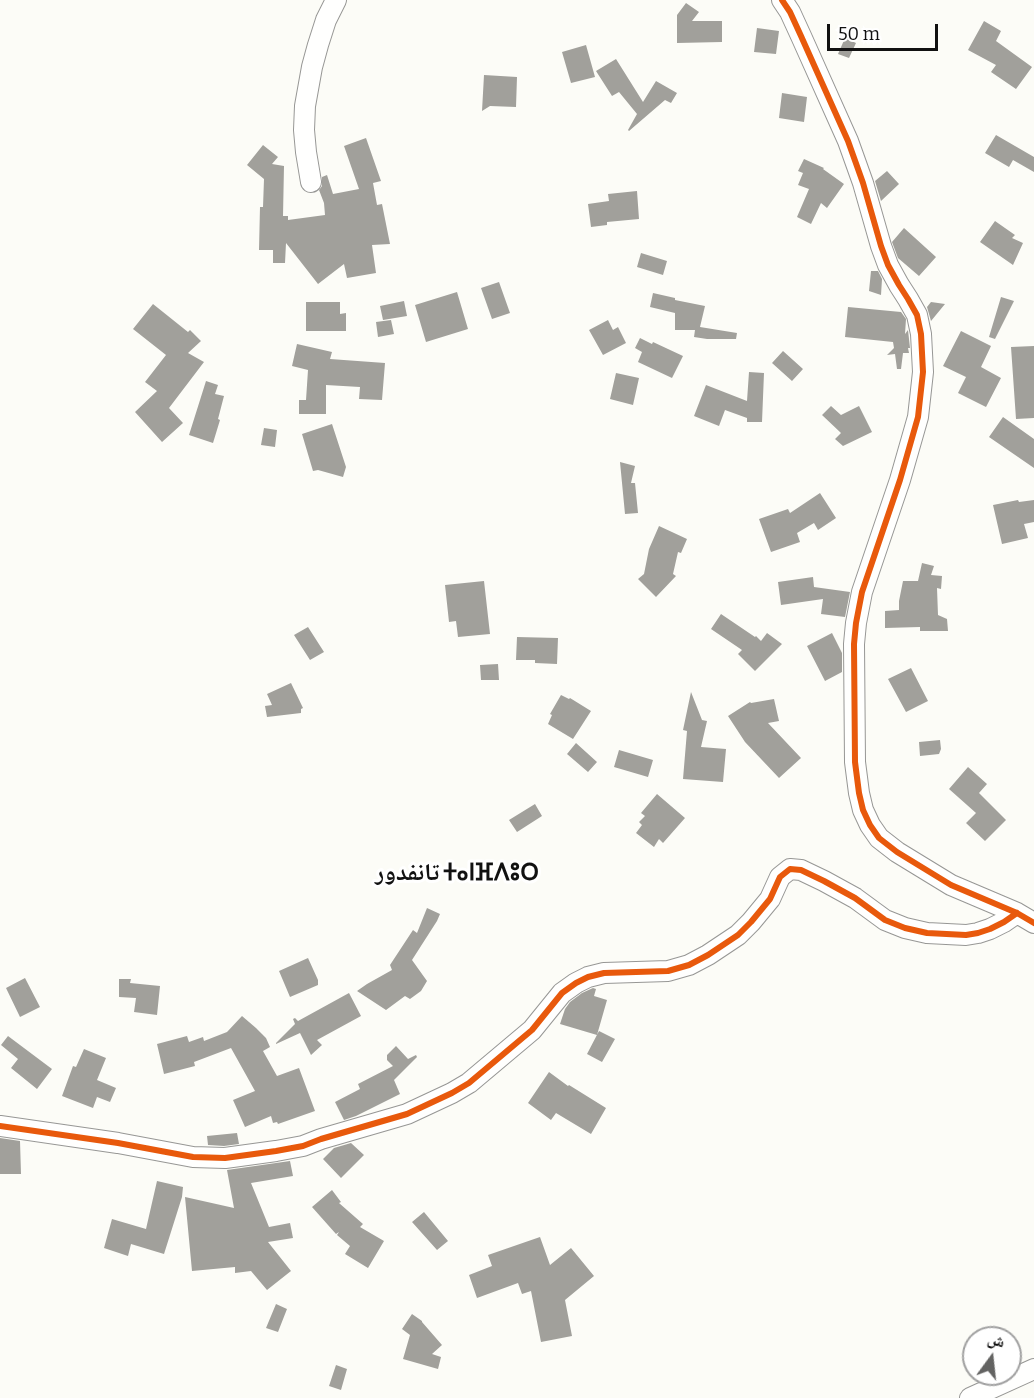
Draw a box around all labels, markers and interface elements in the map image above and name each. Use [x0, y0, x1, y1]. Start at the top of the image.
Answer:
scale bar [830, 12, 941, 50]
text: 50 m [838, 23, 880, 45]
district label: تانفدور ⵜⴰⵏⴼⴷⵓⵔ [375, 859, 539, 887]
north arrow [962, 1326, 1022, 1386]
text: ش [986, 1329, 1007, 1351]

